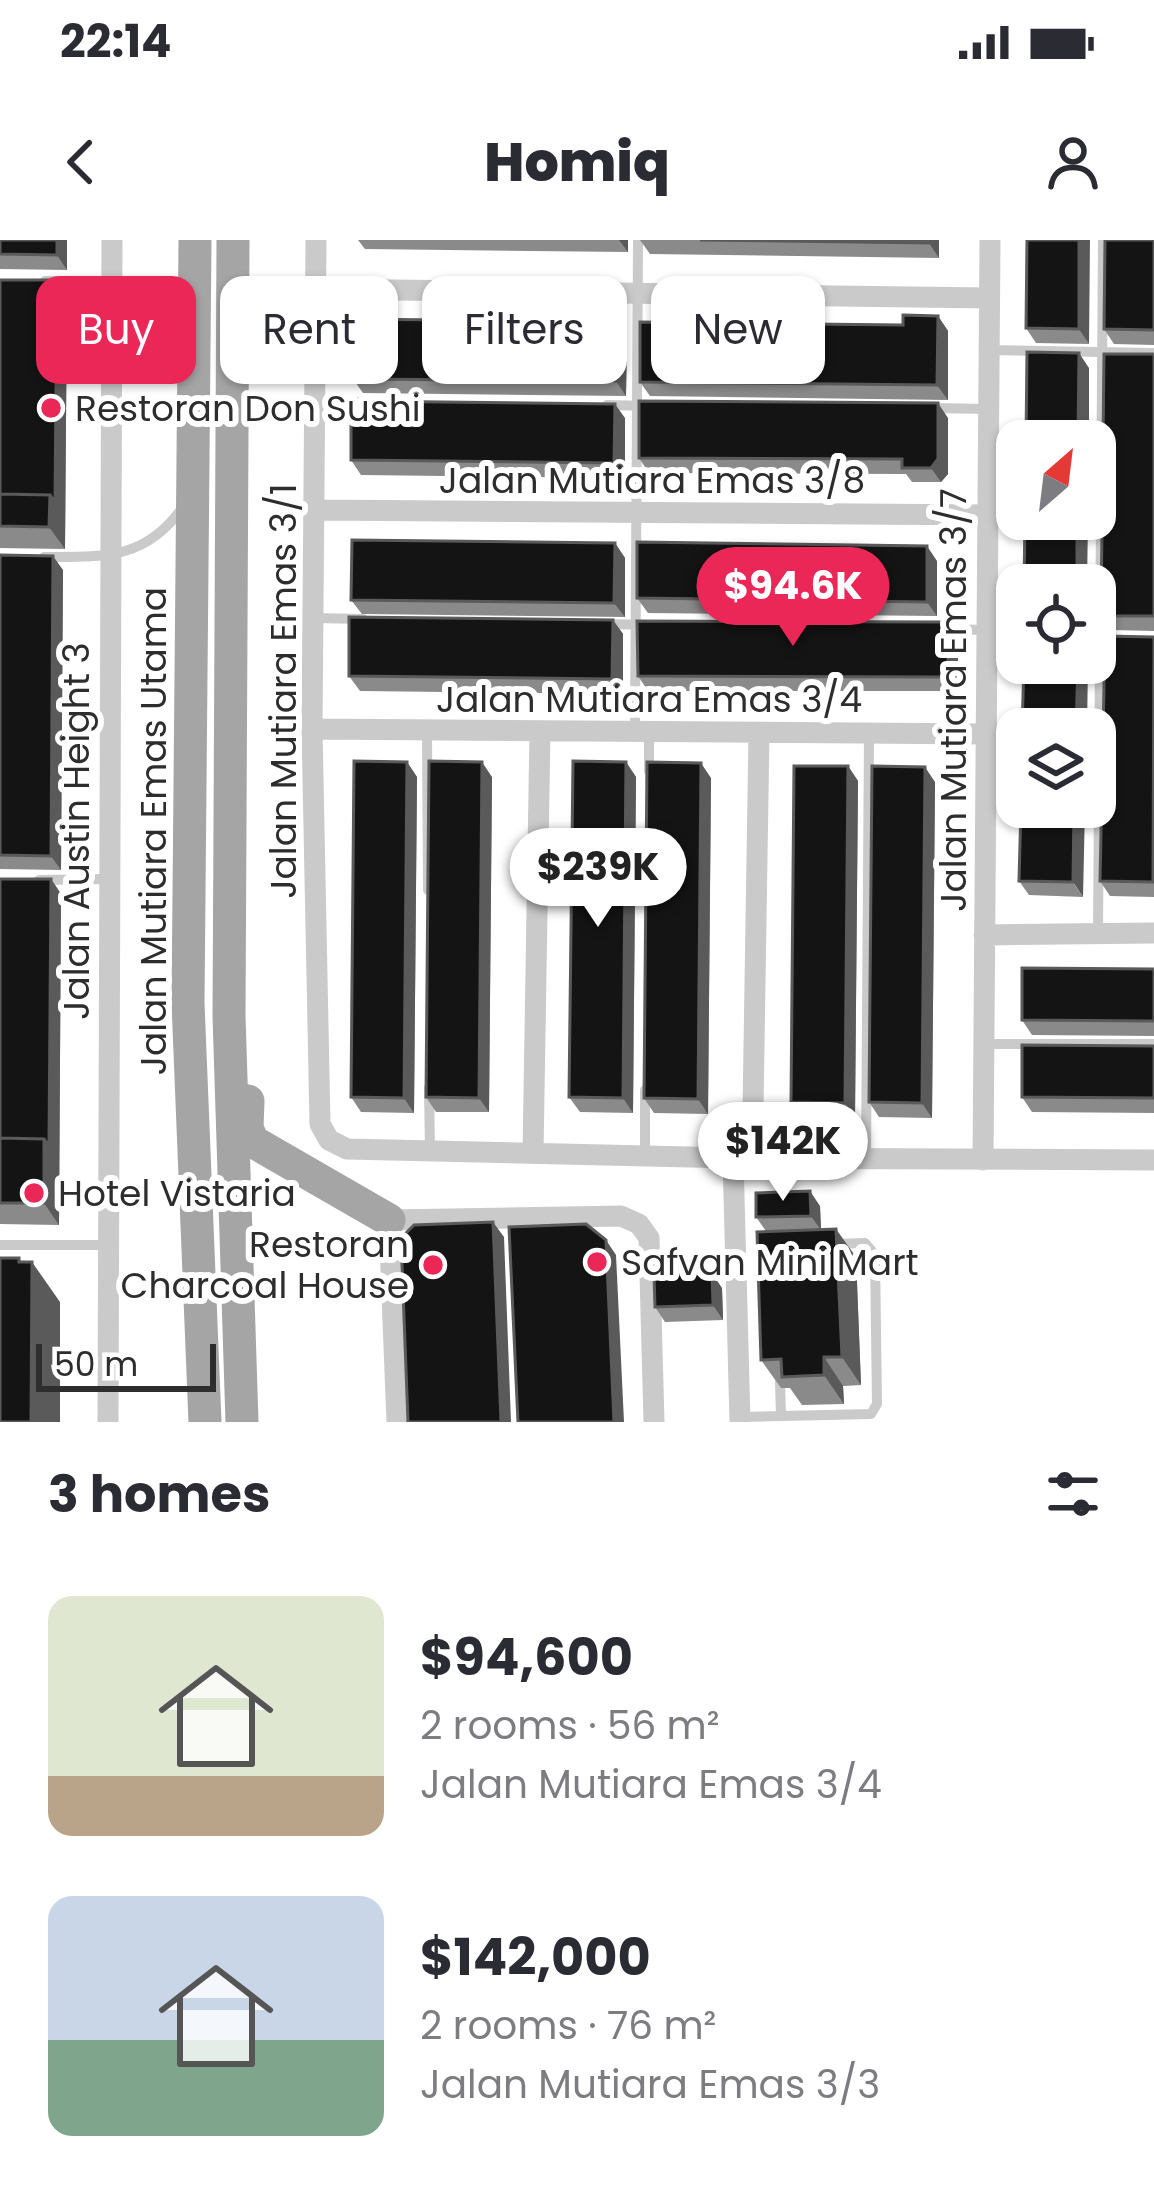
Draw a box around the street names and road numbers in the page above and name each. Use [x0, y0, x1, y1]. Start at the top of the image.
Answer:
street label: Jalan Mutiara Emas 3/8 [439, 455, 865, 506]
street label: Jalan Mutiara Emas 3/1 [258, 483, 309, 899]
street label: Jalan Mutiara Emas 3/7 [928, 488, 979, 912]
street label: Jalan Mutiara Emas Utama [128, 587, 179, 1075]
street label: Jalan Austin Height 3 [51, 642, 102, 1020]
street label: Jalan Mutiara Emas 3/4 [436, 674, 862, 725]

